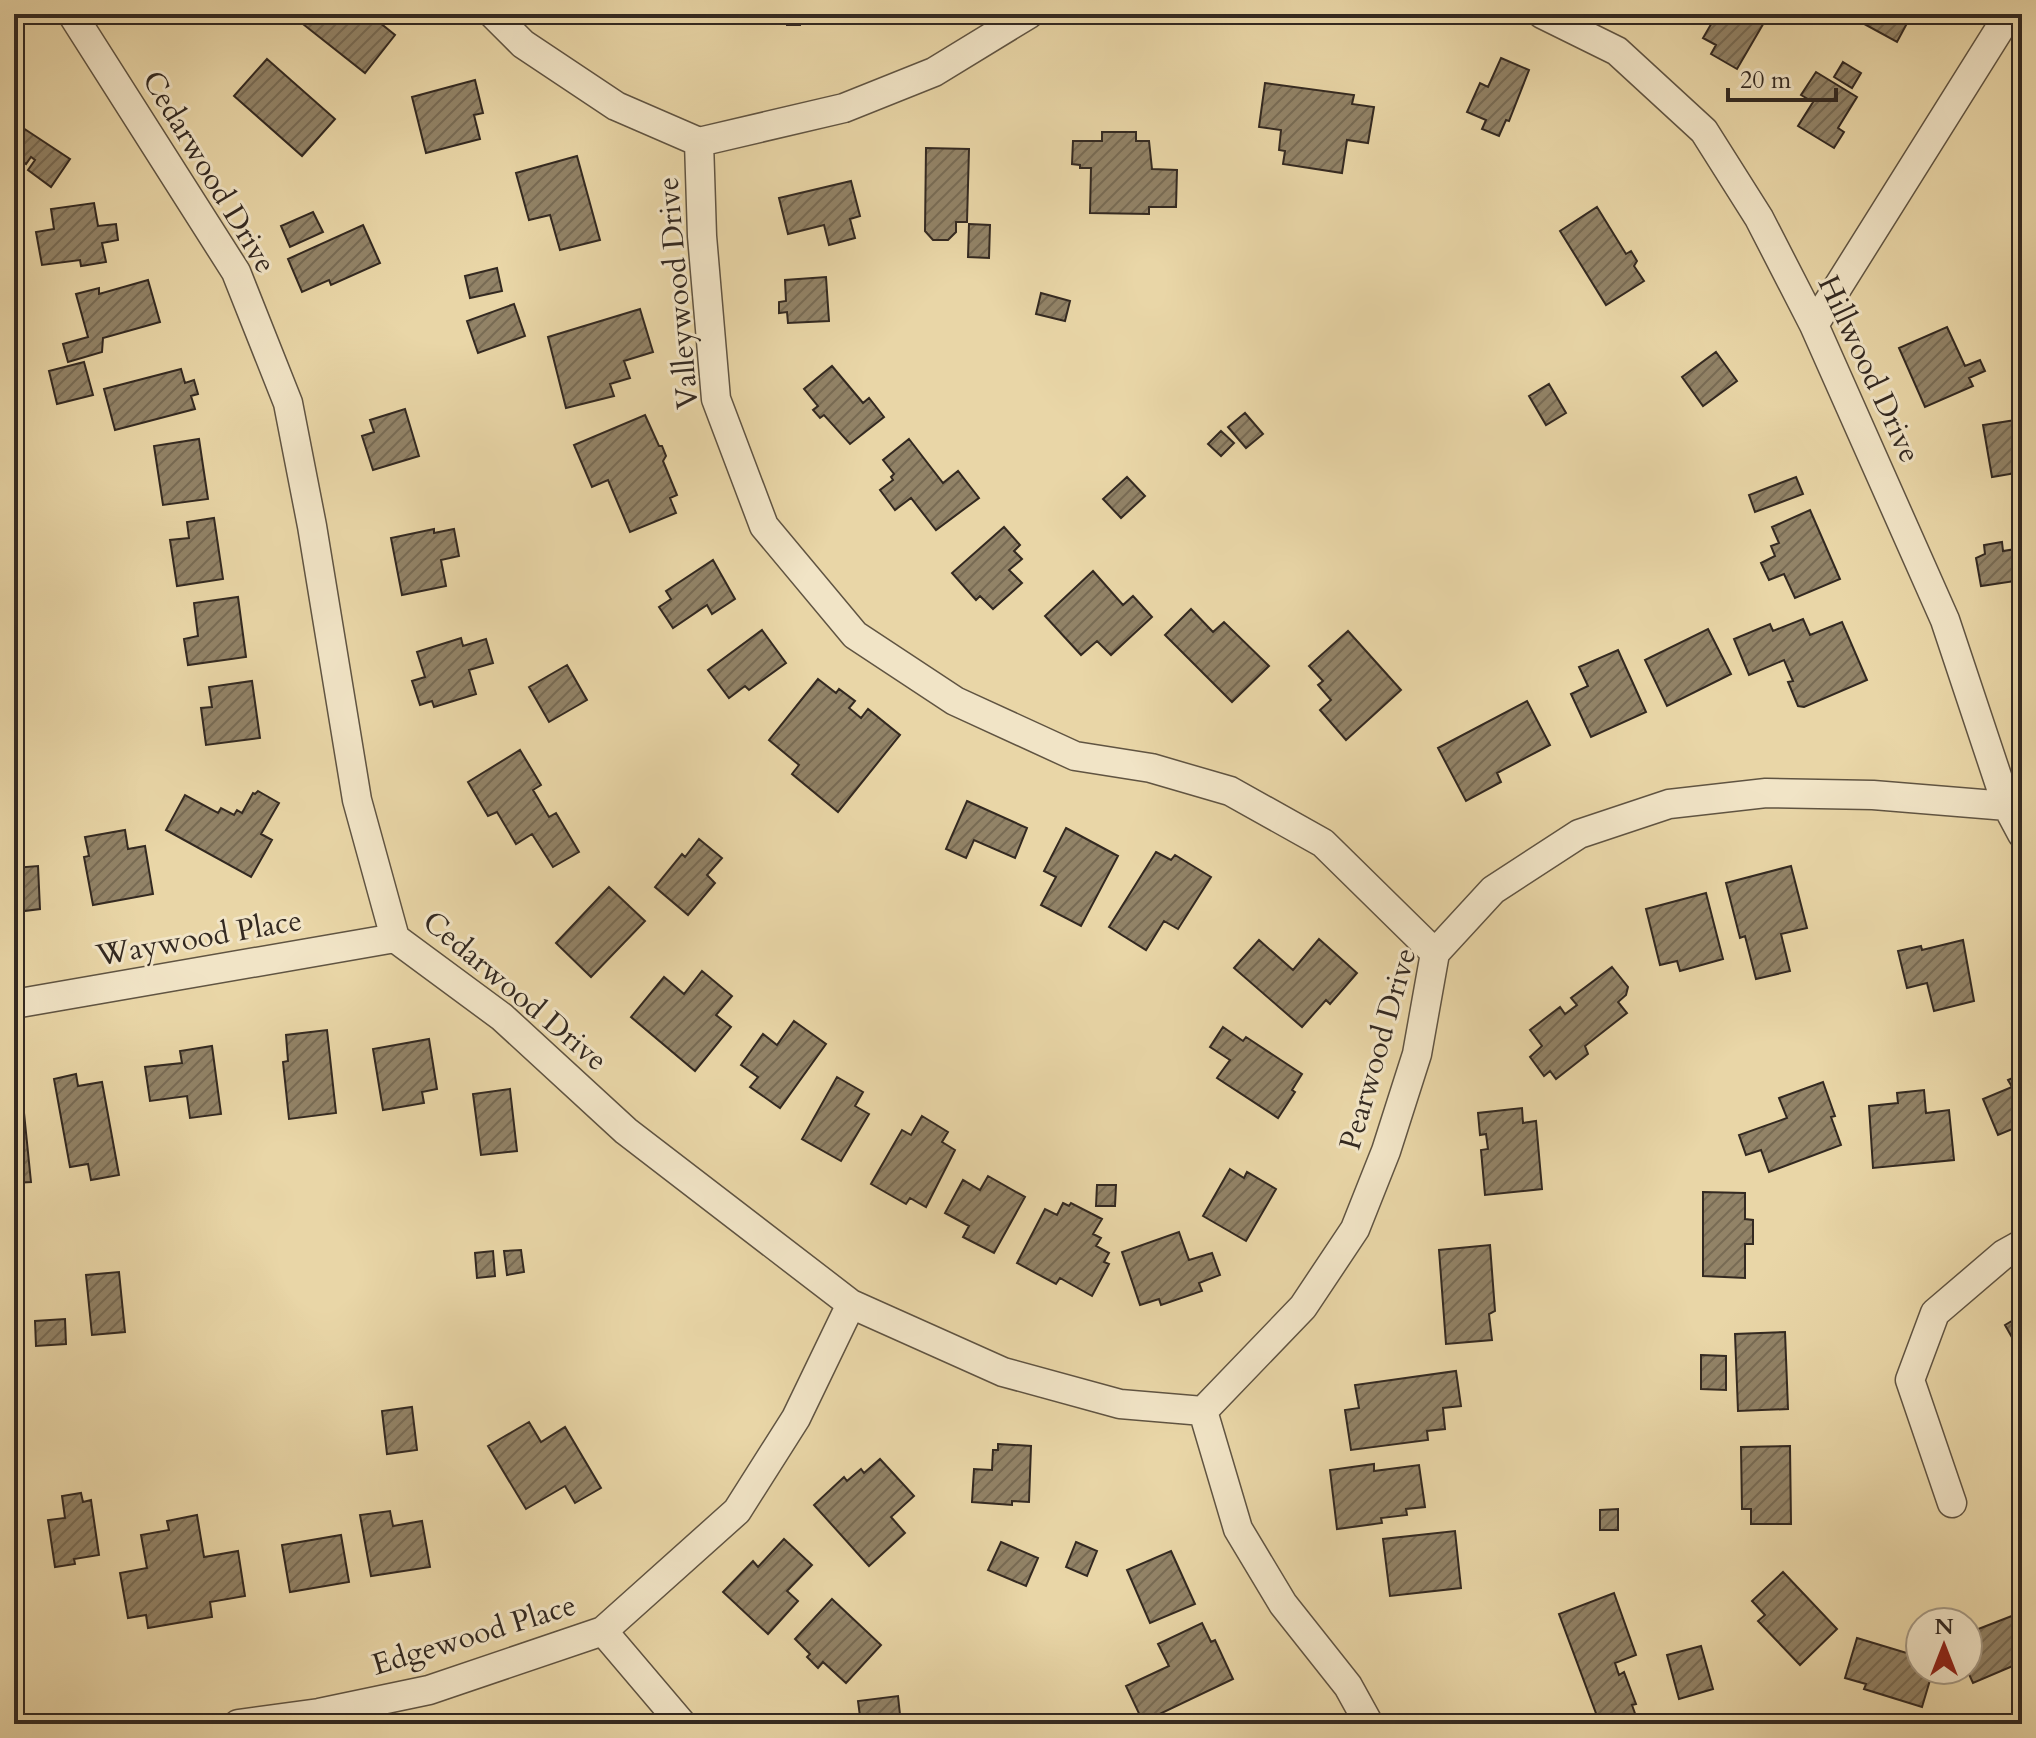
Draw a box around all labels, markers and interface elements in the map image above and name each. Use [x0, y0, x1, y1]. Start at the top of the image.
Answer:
scale bar [1728, 52, 1836, 102]
street label: Cedarwood Drive [132, 63, 286, 281]
text: 20 m [1740, 64, 1792, 97]
street label: Valleywood Drive [647, 175, 709, 411]
street label: Hillwood Drive [1808, 269, 1930, 469]
street label: Waywood Place [92, 900, 305, 976]
street label: Cedarwood Drive [414, 902, 616, 1080]
street label: Pearwood Drive [1330, 943, 1426, 1155]
street label: Edgewood Place [367, 1585, 581, 1685]
north arrow [1904, 1606, 1984, 1686]
text: N [1934, 1612, 1954, 1642]

